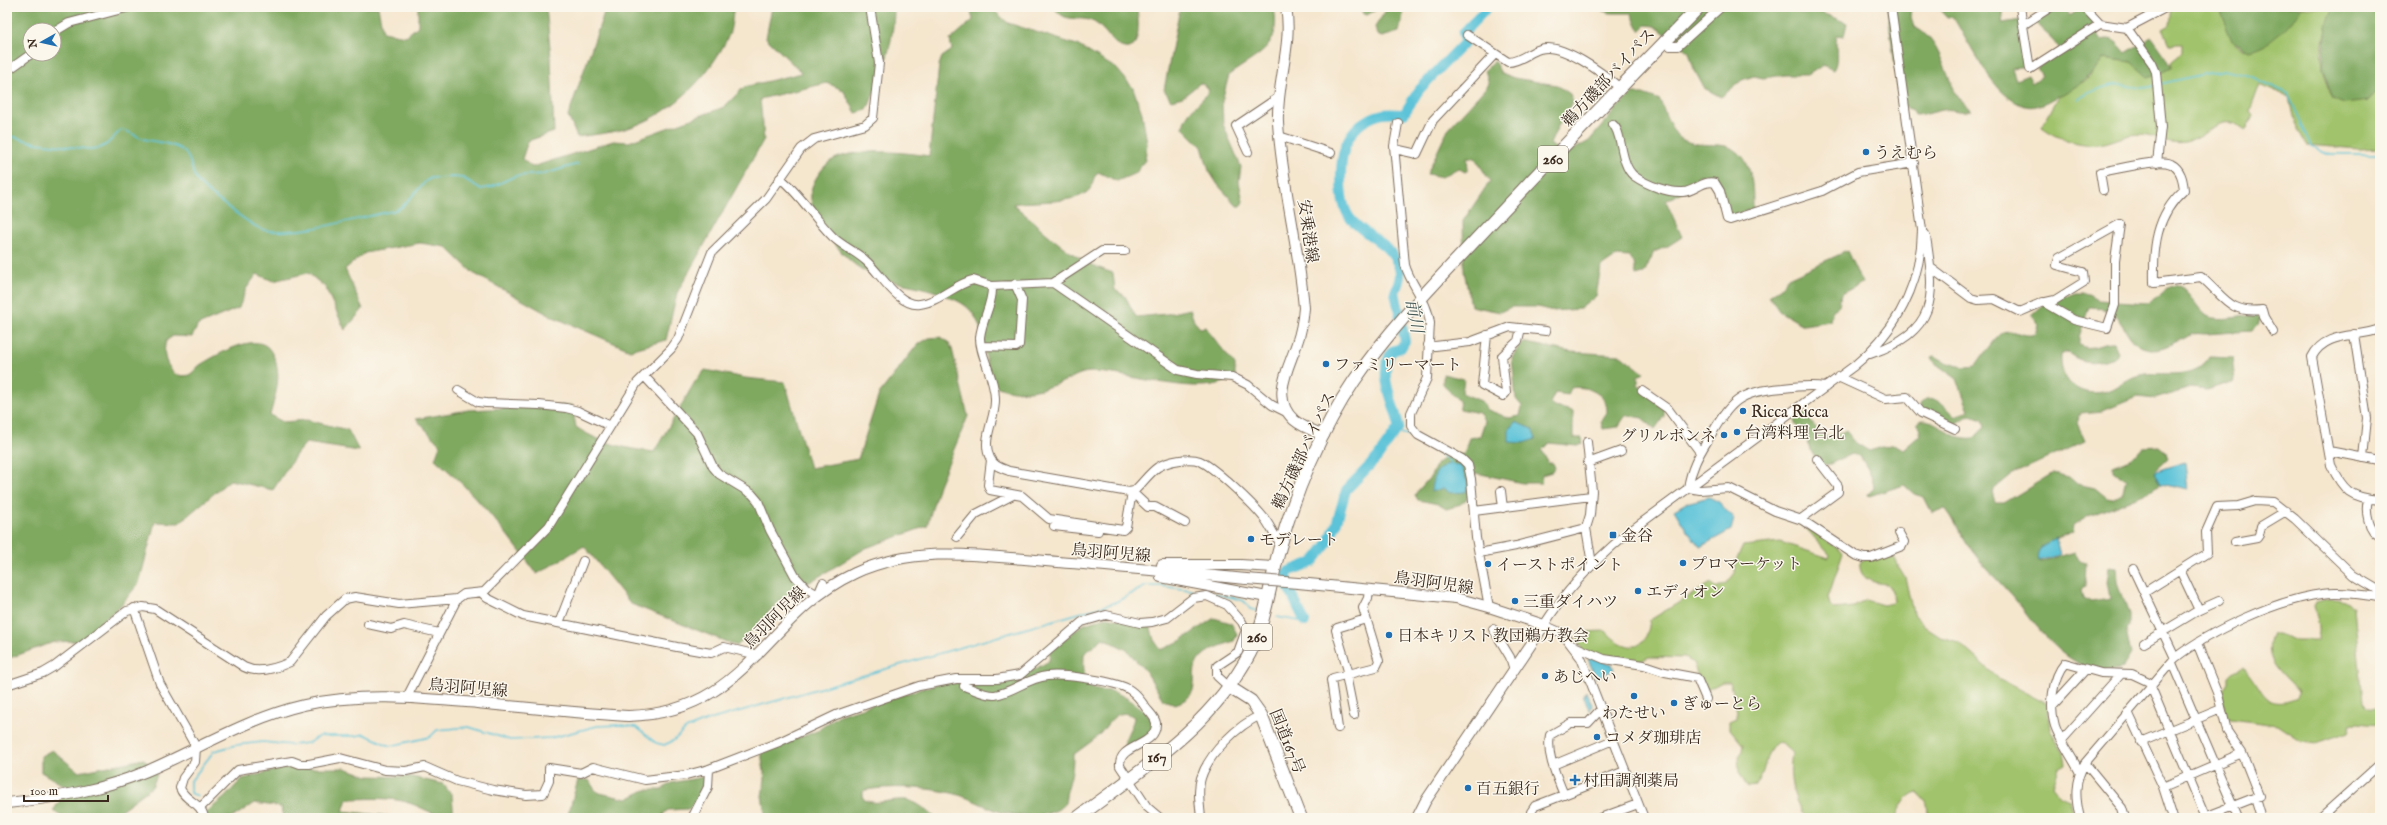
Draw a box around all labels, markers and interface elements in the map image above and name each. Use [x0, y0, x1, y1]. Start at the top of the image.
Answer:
north arrow [22, 22, 62, 62]
street label: 鵜方磯部バイパス [1559, 25, 1660, 132]
text: N [25, 37, 41, 50]
place label: うえむら [1874, 144, 1938, 164]
road number: 260 [1538, 146, 1568, 172]
marker: うえむら [1861, 147, 1871, 157]
street label: 安乗港線 [1293, 198, 1321, 264]
water label: 前川 [1400, 298, 1427, 337]
place label: ファミリーマート [1334, 356, 1462, 376]
marker: ファミリーマート [1321, 359, 1331, 369]
street label: 鵜方磯部バイパス [1269, 389, 1341, 513]
place label: Ricca Ricca [1751, 403, 1829, 423]
marker: Ricca Ricca [1738, 406, 1748, 416]
place label: 台湾料理 台北 [1745, 424, 1845, 444]
place label: グリルボンネ [1620, 427, 1716, 447]
marker: 台湾料理 台北 [1732, 427, 1742, 437]
marker: グリルボンネ [1719, 430, 1729, 440]
place label: 金谷 [1621, 527, 1653, 547]
marker: 金谷 [1608, 530, 1618, 540]
place label: モデレート [1259, 531, 1339, 551]
marker: モデレート [1246, 534, 1256, 544]
street label: 鳥羽阿児線 [1070, 541, 1152, 567]
place label: プロマーケット [1691, 555, 1802, 575]
place label: イーストポイント [1496, 556, 1623, 576]
marker: プロマーケット [1678, 558, 1688, 568]
marker: イーストポイント [1483, 559, 1493, 569]
street label: 鳥羽阿児線 [1393, 569, 1475, 599]
street label: 鳥羽阿児線 [740, 583, 811, 654]
place label: エディオン [1646, 583, 1725, 603]
marker: エディオン [1633, 586, 1643, 596]
place label: 三重ダイハツ [1523, 593, 1618, 613]
marker: 三重ダイハツ [1510, 596, 1520, 606]
road number: 260 [1242, 624, 1272, 650]
place label: 日本キリスト教団鵜方教会 [1397, 627, 1589, 647]
marker: 日本キリスト教団鵜方教会 [1384, 630, 1394, 640]
place label: あじへい [1553, 668, 1617, 688]
marker: あじへい [1540, 671, 1550, 681]
street label: 鳥羽阿児線 [427, 676, 509, 702]
marker: わたせい [1629, 691, 1639, 701]
place label: ぎゅーとら [1682, 695, 1762, 715]
marker: ぎゅーとら [1669, 698, 1679, 708]
place label: わたせい [1602, 704, 1666, 724]
street label: 国道167号 [1264, 706, 1308, 777]
place label: コメダ珈琲店 [1605, 729, 1701, 749]
marker: コメダ珈琲店 [1592, 732, 1602, 742]
road number: 167 [1143, 744, 1171, 770]
place label: 村田調剤薬局 [1583, 772, 1679, 792]
marker: 村田調剤薬局 [1570, 775, 1580, 785]
scale bar [24, 777, 108, 803]
place label: 百五銀行 [1476, 780, 1540, 800]
marker: 百五銀行 [1463, 783, 1473, 793]
text: 100 m [30, 784, 58, 799]

